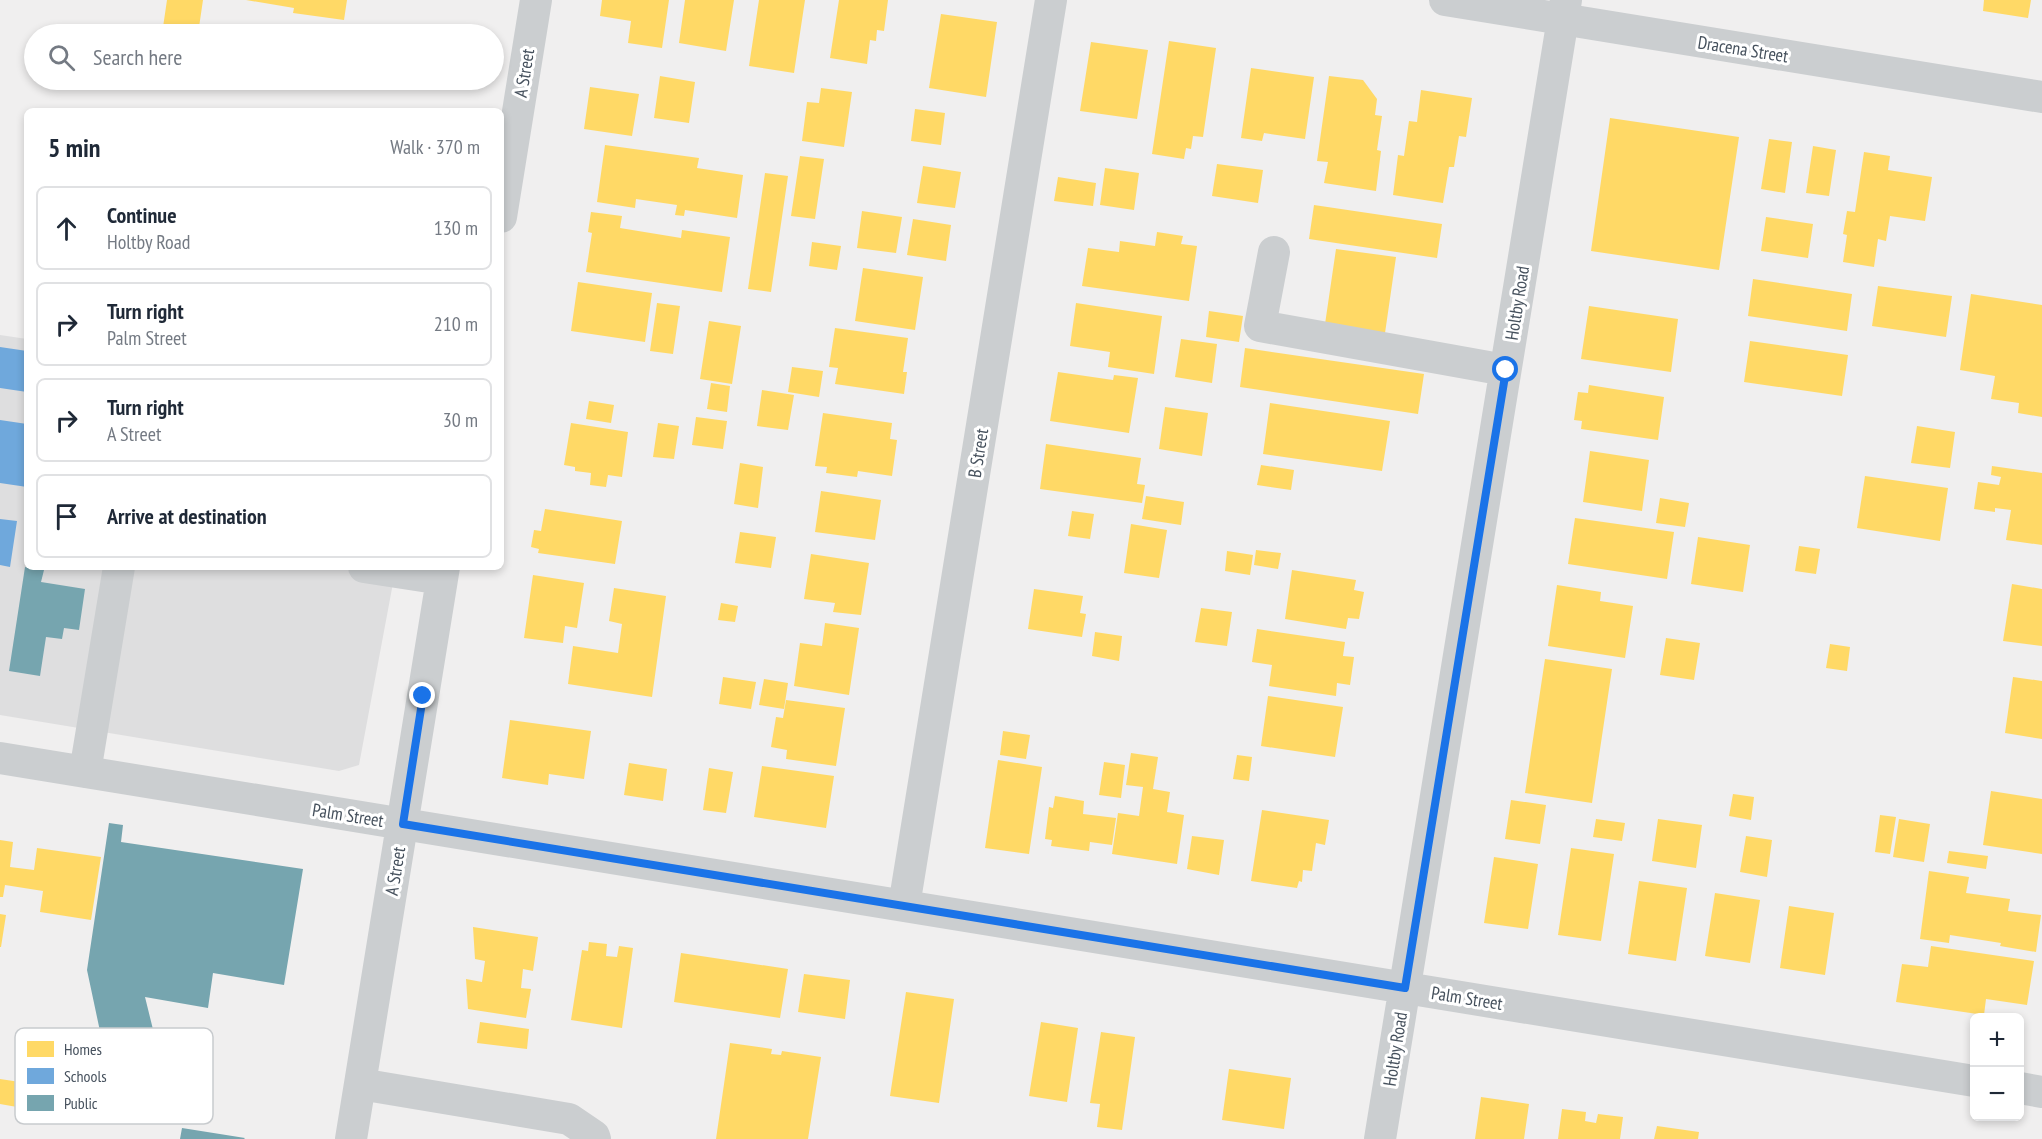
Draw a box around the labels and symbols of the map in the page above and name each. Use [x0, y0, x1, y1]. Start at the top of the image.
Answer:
street label: Dracena Street [1696, 31, 1790, 68]
street label: A Street [509, 47, 539, 99]
street label: Holtby Road [1500, 264, 1534, 342]
route start [1492, 356, 1518, 382]
street label: B Street [963, 427, 993, 479]
route end [409, 682, 435, 708]
street label: Palm Street [311, 798, 385, 832]
street label: A Street [380, 845, 410, 897]
street label: Palm Street [1430, 981, 1504, 1015]
street label: Holtby Road [1378, 1010, 1412, 1088]
legend [15, 1028, 213, 1124]
text: Homes [64, 1039, 102, 1059]
text: Schools [64, 1066, 107, 1086]
text: Public [64, 1093, 98, 1113]

